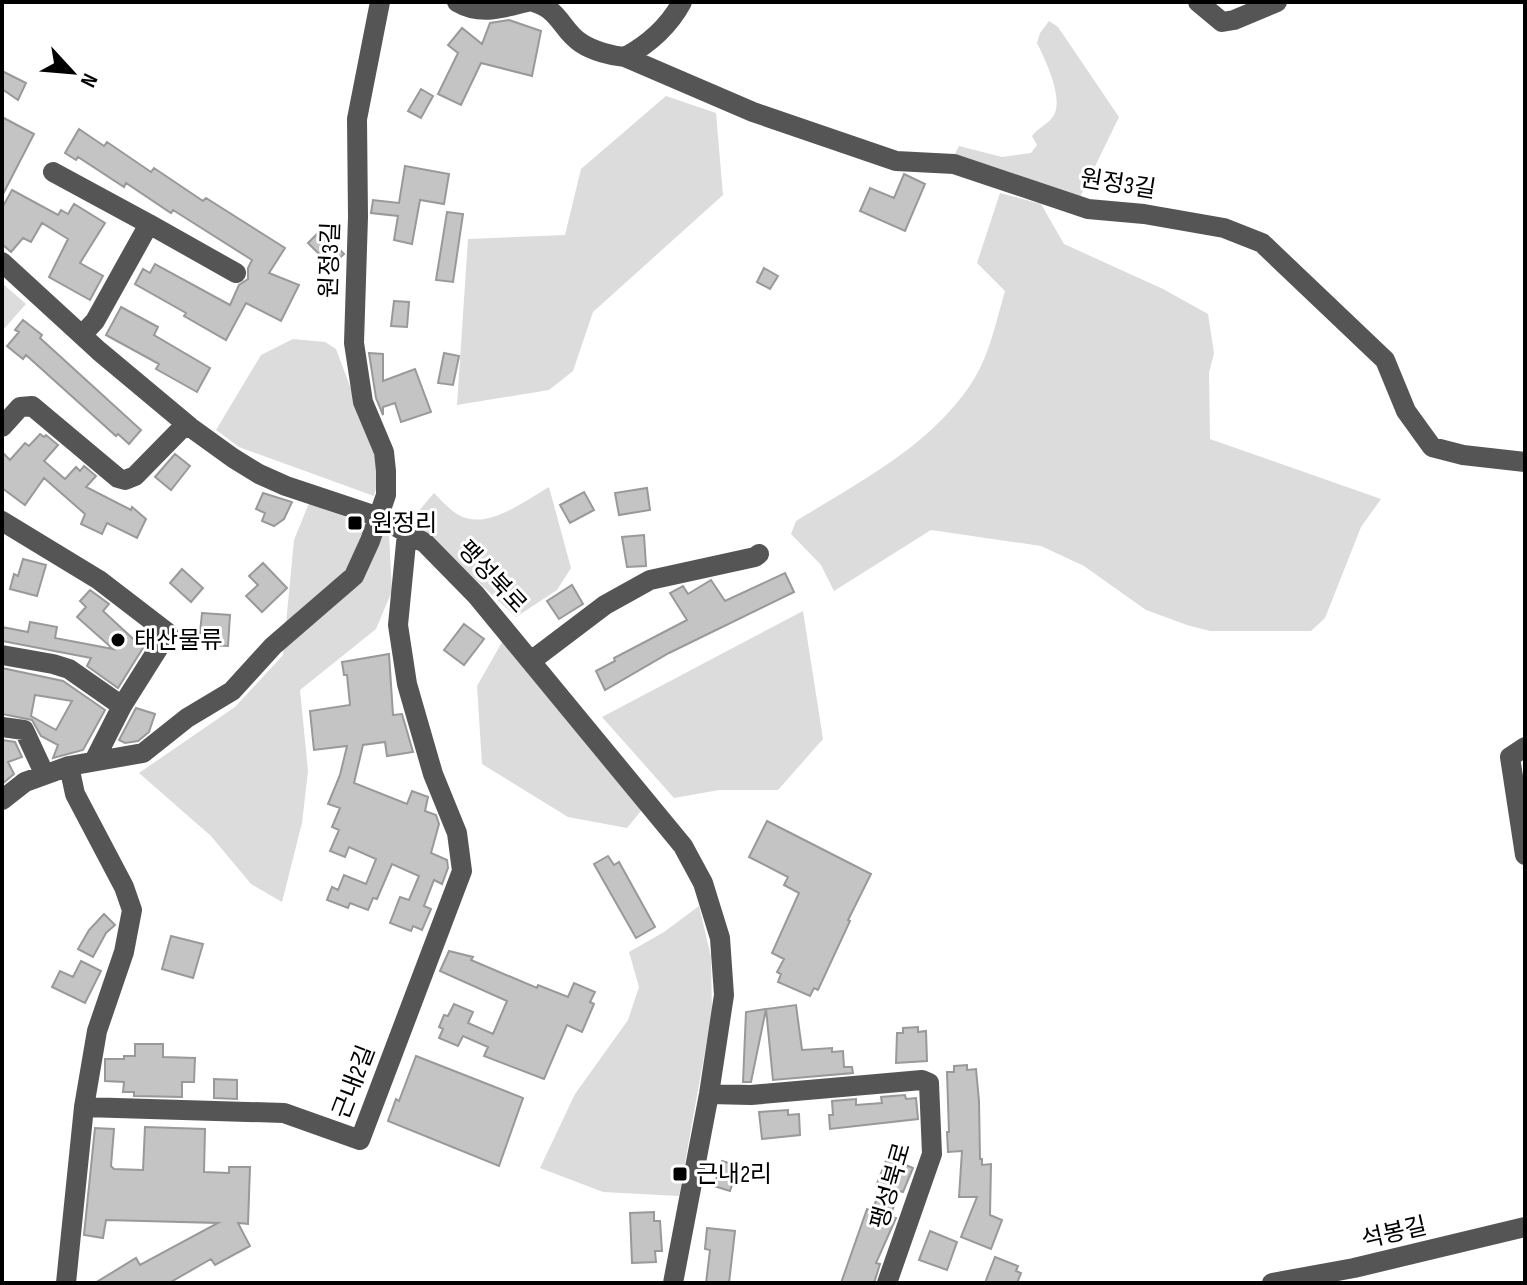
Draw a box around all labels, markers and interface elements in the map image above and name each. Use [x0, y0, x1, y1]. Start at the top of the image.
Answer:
north arrow [32, 32, 112, 112]
text: N [74, 69, 103, 91]
street label: 원정3길 [1078, 164, 1158, 204]
street label: 원정3길 [314, 221, 346, 299]
place label: 원정리 [371, 509, 437, 538]
marker: 원정리 [346, 514, 364, 532]
street label: 팽성북로 [451, 535, 533, 619]
place label: 태산물류 [134, 626, 222, 655]
marker: 태산물류 [109, 631, 127, 649]
street label: 근내2길 [327, 1041, 381, 1123]
street label: 팽성북로 [865, 1140, 917, 1232]
place label: 근내2리 [696, 1160, 772, 1189]
marker: 근내2리 [671, 1165, 689, 1183]
street label: 석봉길 [1358, 1211, 1430, 1255]

